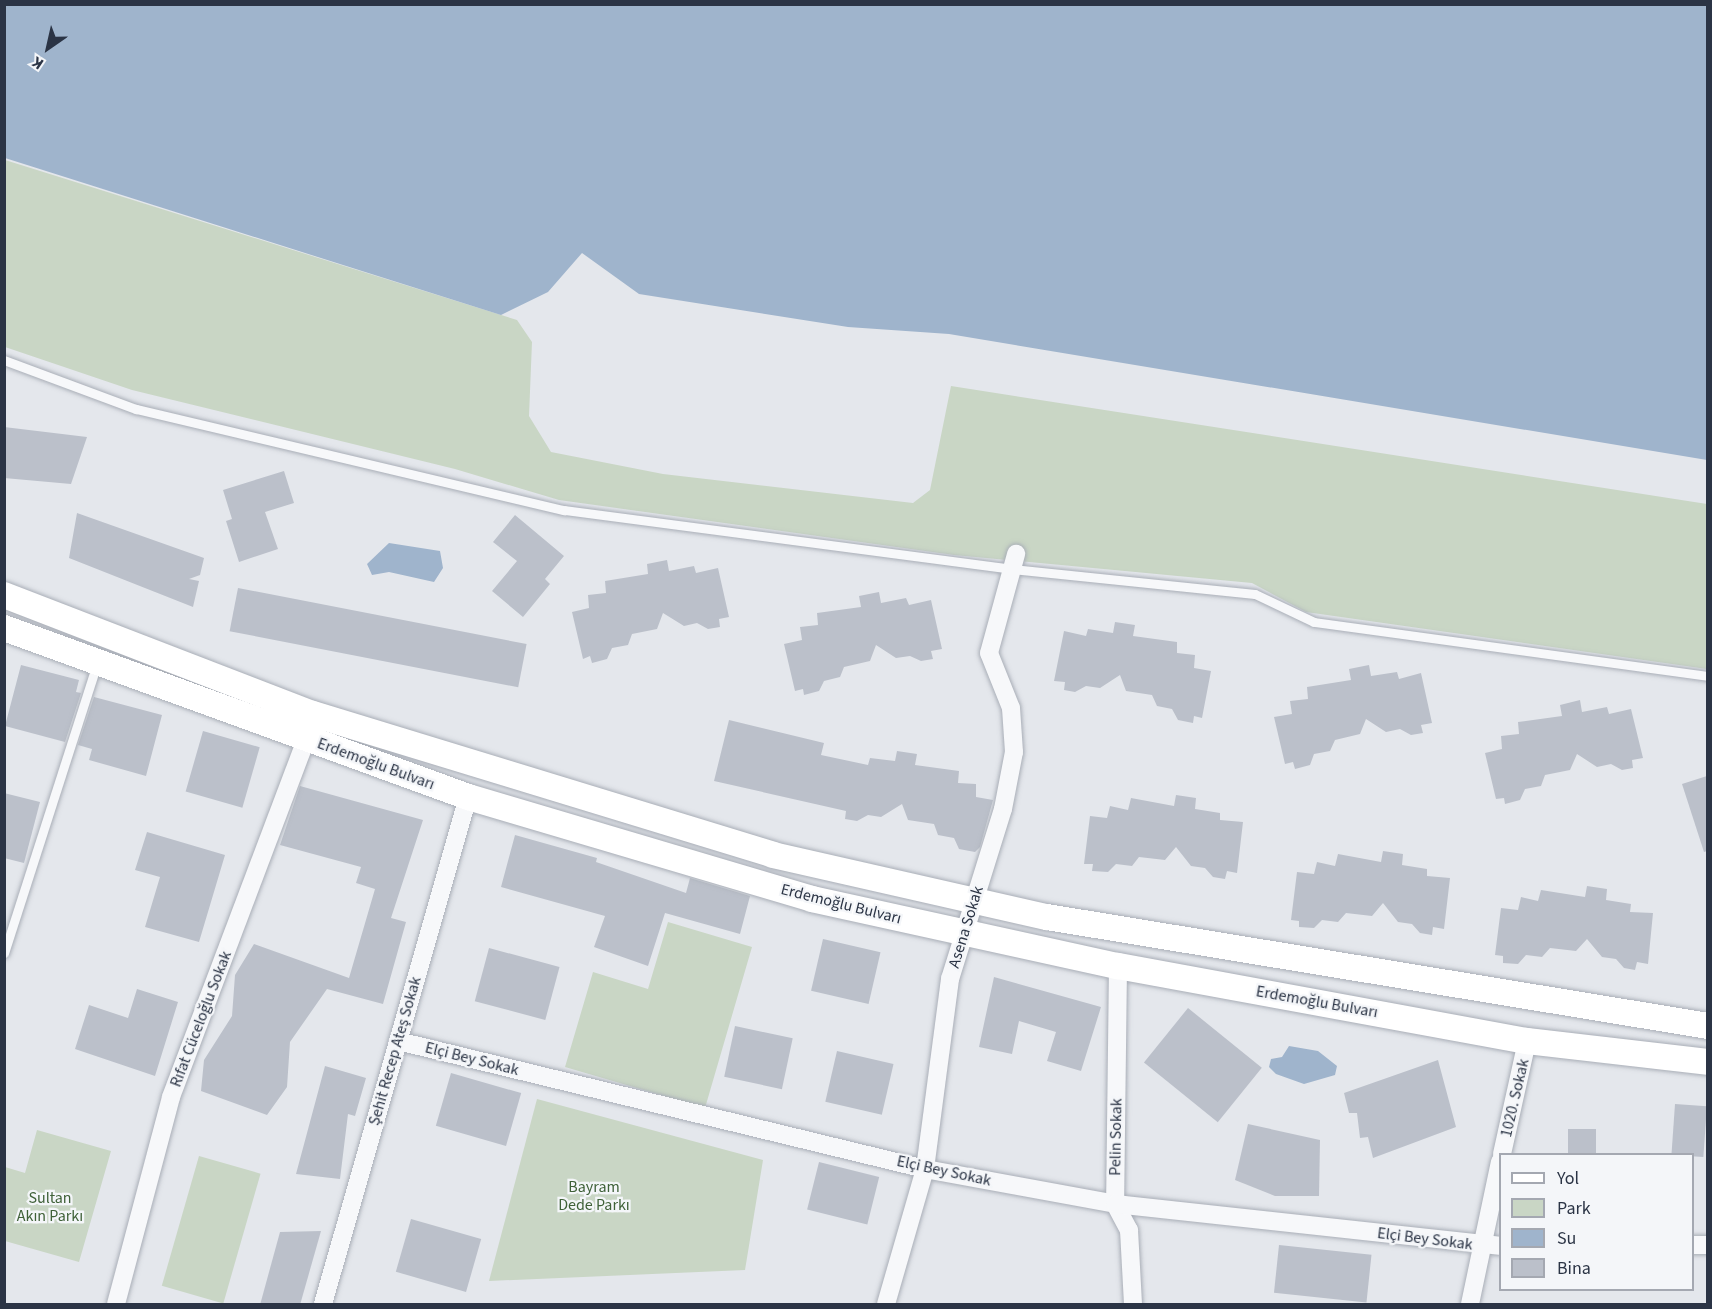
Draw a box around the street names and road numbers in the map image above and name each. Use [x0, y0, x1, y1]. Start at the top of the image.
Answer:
street label: Erdemoğlu Bulvarı [315, 734, 437, 794]
street label: Erdemoğlu Bulvarı [779, 880, 903, 928]
street label: Asena Sokak [944, 884, 988, 970]
street label: Rıfat Cüceloğlu Sokak [166, 948, 236, 1090]
street label: Şehit Recep Ateş Sokak [365, 974, 425, 1128]
street label: Erdemoğlu Bulvarı [1255, 982, 1379, 1022]
street label: Elçi Bey Sokak [423, 1038, 521, 1080]
street label: 1020. Sokak [1497, 1057, 1533, 1139]
street label: Pelin Sokak [1106, 1098, 1126, 1176]
street label: Elçi Bey Sokak [895, 1152, 993, 1190]
street label: Elçi Bey Sokak [1376, 1224, 1474, 1254]

